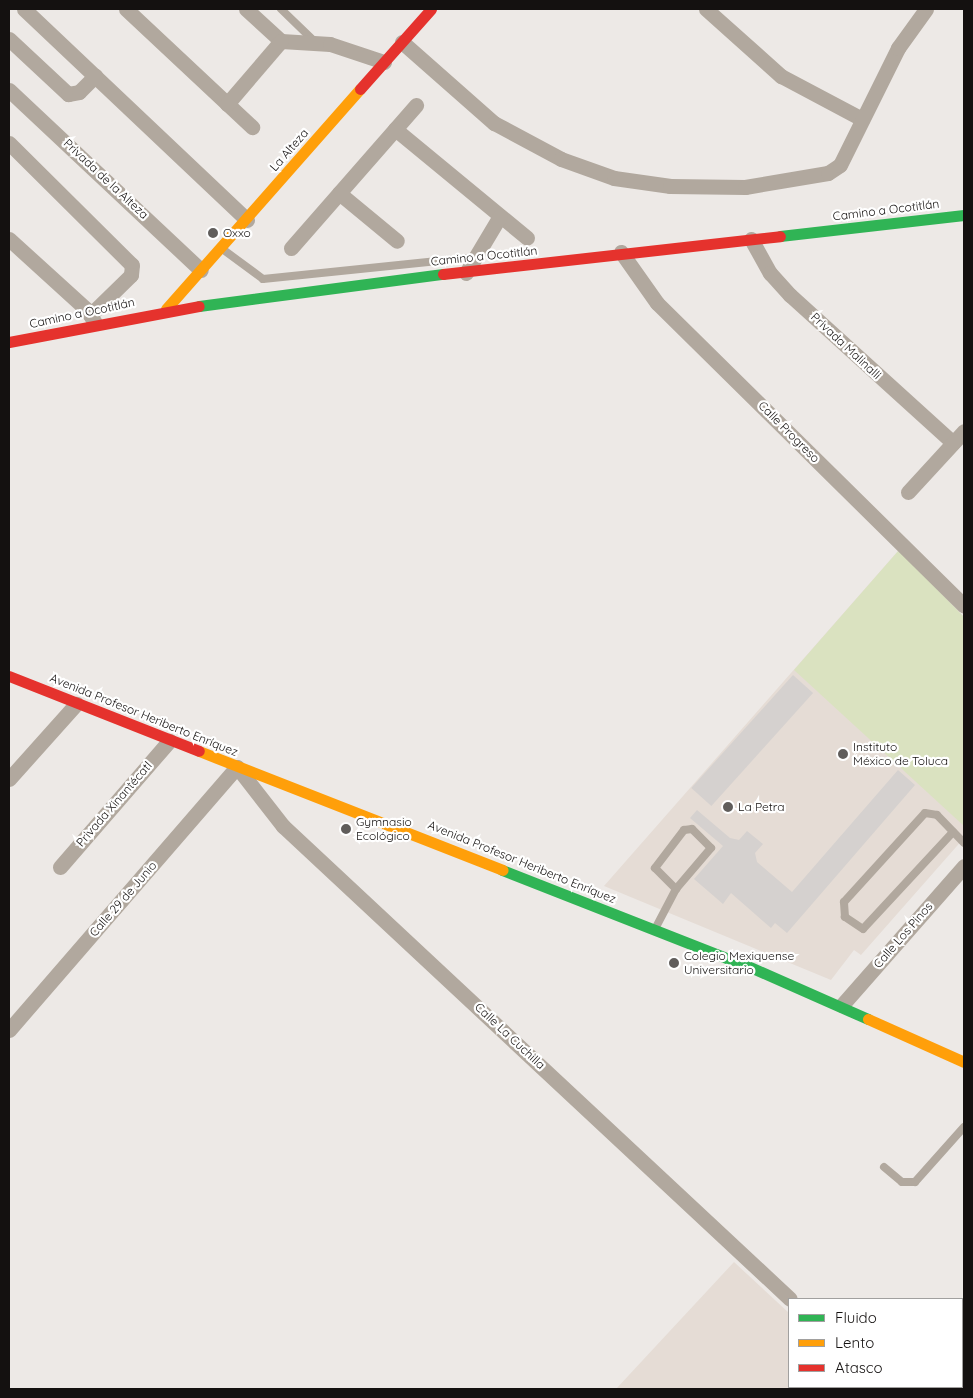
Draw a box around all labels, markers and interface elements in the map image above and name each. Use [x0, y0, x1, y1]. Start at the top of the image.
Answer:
street label: La Alteza [267, 126, 311, 174]
street label: Privada de la Alteza [61, 136, 151, 222]
street label: Camino a Ocotitlán [832, 196, 940, 224]
place label: Oxxo [223, 226, 251, 240]
marker: Oxxo [207, 227, 219, 239]
street label: Camino a Ocotitlán [430, 243, 538, 269]
street label: Camino a Ocotitlán [28, 295, 136, 331]
street label: Privada Malinalli [808, 310, 884, 382]
street label: Calle Progreso [755, 398, 823, 466]
street label: Avenida Profesor Heriberto Enríquez [48, 671, 240, 759]
place label: Instituto México de Toluca [853, 740, 948, 768]
marker: Instituto México de Toluca [837, 748, 849, 760]
street label: Privada Xinantécatl [73, 759, 155, 849]
place label: La Petra [738, 800, 785, 814]
marker: La Petra [722, 801, 734, 813]
place label: Gymnasio Ecológico [356, 815, 412, 843]
street label: Avenida Profesor Heriberto Enríquez [426, 818, 618, 906]
marker: Gymnasio Ecológico [340, 823, 352, 835]
street label: Calle 29 de Junio [86, 858, 160, 940]
street label: Calle Los Pinos [870, 899, 936, 971]
place label: Colegio Mexiquense Universitario [684, 949, 794, 977]
marker: Colegio Mexiquense Universitario [668, 957, 680, 969]
street label: Calle La Cuchilla [472, 1000, 548, 1072]
legend [788, 1298, 963, 1388]
text: Fluido [835, 1308, 877, 1327]
text: Lento [835, 1333, 874, 1352]
text: Atasco [835, 1358, 883, 1377]

